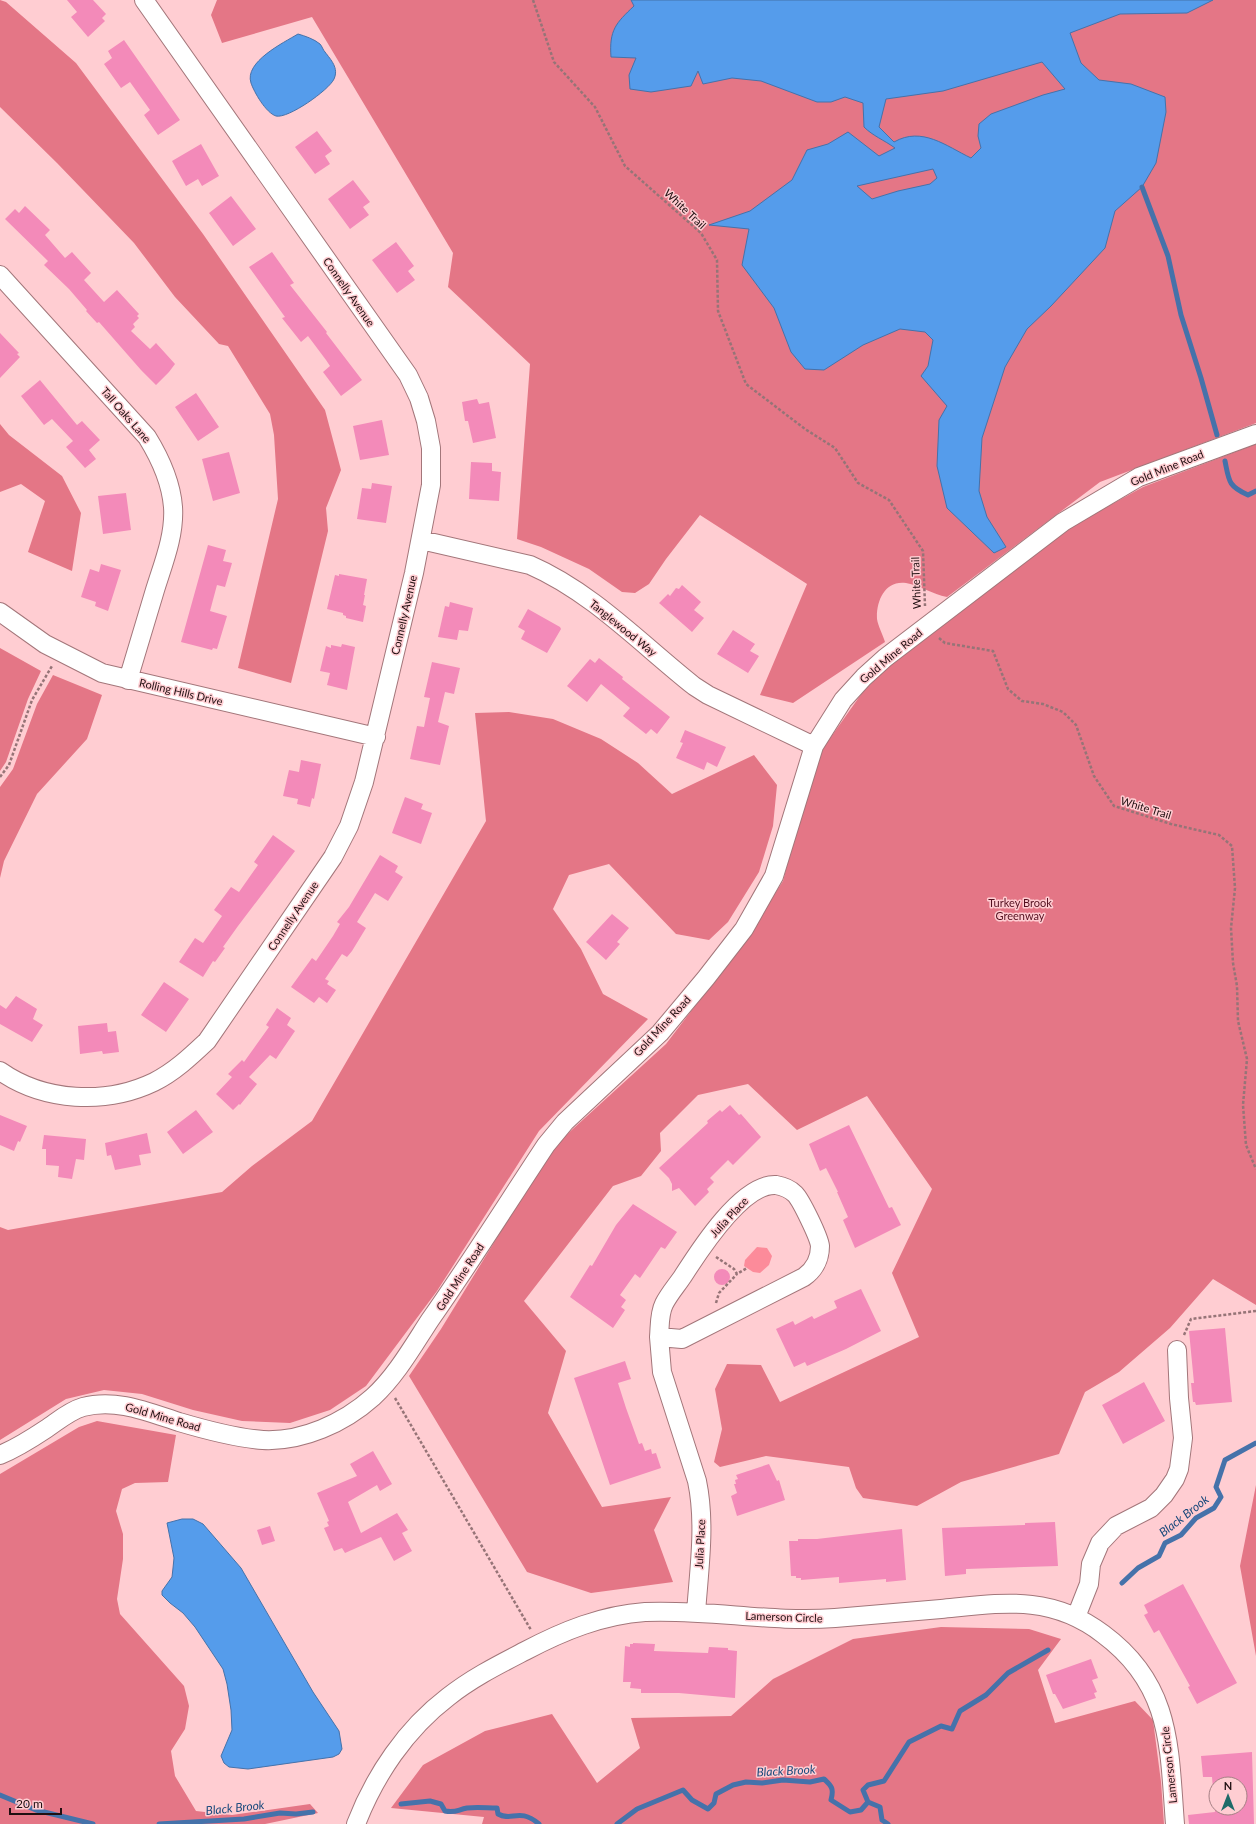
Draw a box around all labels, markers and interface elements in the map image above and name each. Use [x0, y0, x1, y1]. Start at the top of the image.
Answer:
street label: White Trail [662, 186, 709, 231]
street label: Connelly Avenue [321, 255, 378, 329]
street label: Tall Oaks Lane [99, 384, 154, 445]
street label: Gold Mine Road [1128, 447, 1205, 488]
street label: White Trail [908, 557, 923, 609]
street label: Connelly Avenue [388, 574, 419, 656]
street label: Tanglewood Way [587, 597, 660, 659]
street label: Gold Mine Road [857, 626, 925, 686]
street label: Rolling Hills Drive [138, 676, 224, 707]
street label: White Trail [1119, 794, 1173, 821]
street label: Connelly Avenue [265, 878, 321, 953]
park label: Turkey Brook Greenway [988, 896, 1052, 922]
street label: Gold Mine Road [630, 993, 693, 1059]
street label: Julia Place [707, 1194, 750, 1239]
street label: Gold Mine Road [433, 1241, 486, 1313]
street label: Gold Mine Road [124, 1400, 202, 1433]
water label: Black Brook [1156, 1491, 1212, 1540]
street label: Julia Place [692, 1519, 707, 1569]
street label: Lamerson Circle [745, 1609, 823, 1624]
street label: Lamerson Circle [1158, 1726, 1179, 1804]
water label: Black Brook [756, 1761, 816, 1780]
north arrow [1208, 1776, 1248, 1816]
text: N [1224, 1779, 1232, 1792]
scale bar [10, 1790, 61, 1816]
text: 20 m [16, 1796, 43, 1811]
water label: Black Brook [205, 1797, 265, 1818]

